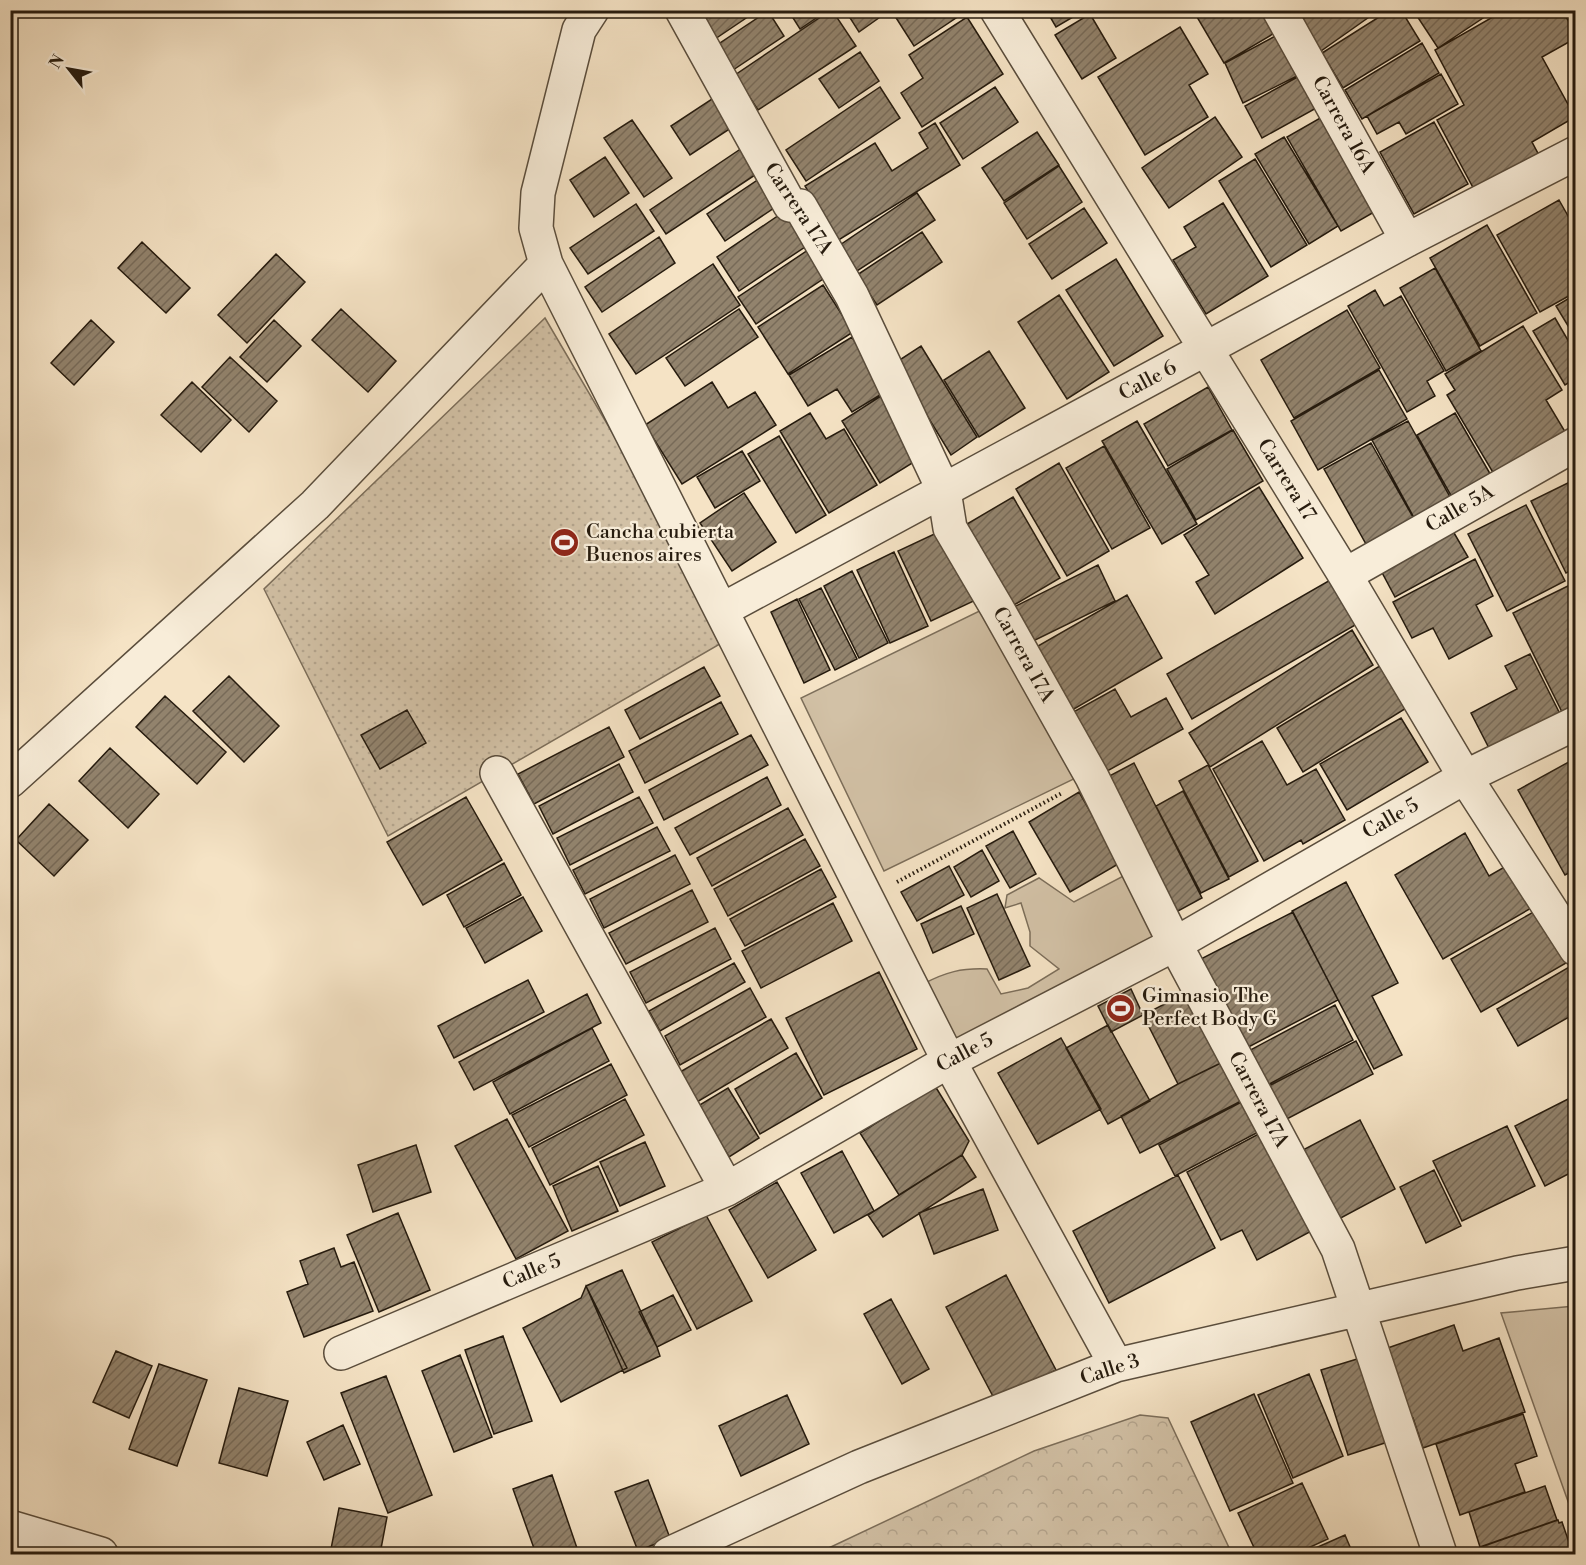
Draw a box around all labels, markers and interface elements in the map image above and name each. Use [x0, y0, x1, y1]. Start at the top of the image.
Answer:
north arrow [39, 39, 99, 99]
text: N [45, 51, 69, 72]
street label: Carrera 16A [1306, 72, 1381, 179]
street label: Carrera 17A [758, 158, 839, 261]
street label: Calle 6 [1115, 355, 1181, 407]
street label: Carrera 17 [1251, 434, 1321, 526]
street label: Calle 5A [1421, 479, 1500, 538]
place label: Cancha cubierta Buenos aires [585, 520, 735, 568]
sports icon: Cancha cubierta Buenos aires [549, 527, 581, 559]
street label: Carrera 17A [986, 603, 1060, 708]
street label: Calle 5 [1358, 793, 1424, 845]
place label: Gimnasio The Perfect Body G [1142, 984, 1278, 1032]
sports icon: Gimnasio The Perfect Body G [1105, 992, 1137, 1024]
street label: Calle 5 [932, 1028, 998, 1078]
street label: Carrera 17A [1222, 1047, 1294, 1154]
street label: Calle 5 [499, 1249, 565, 1295]
street label: Calle 3 [1077, 1349, 1143, 1391]

